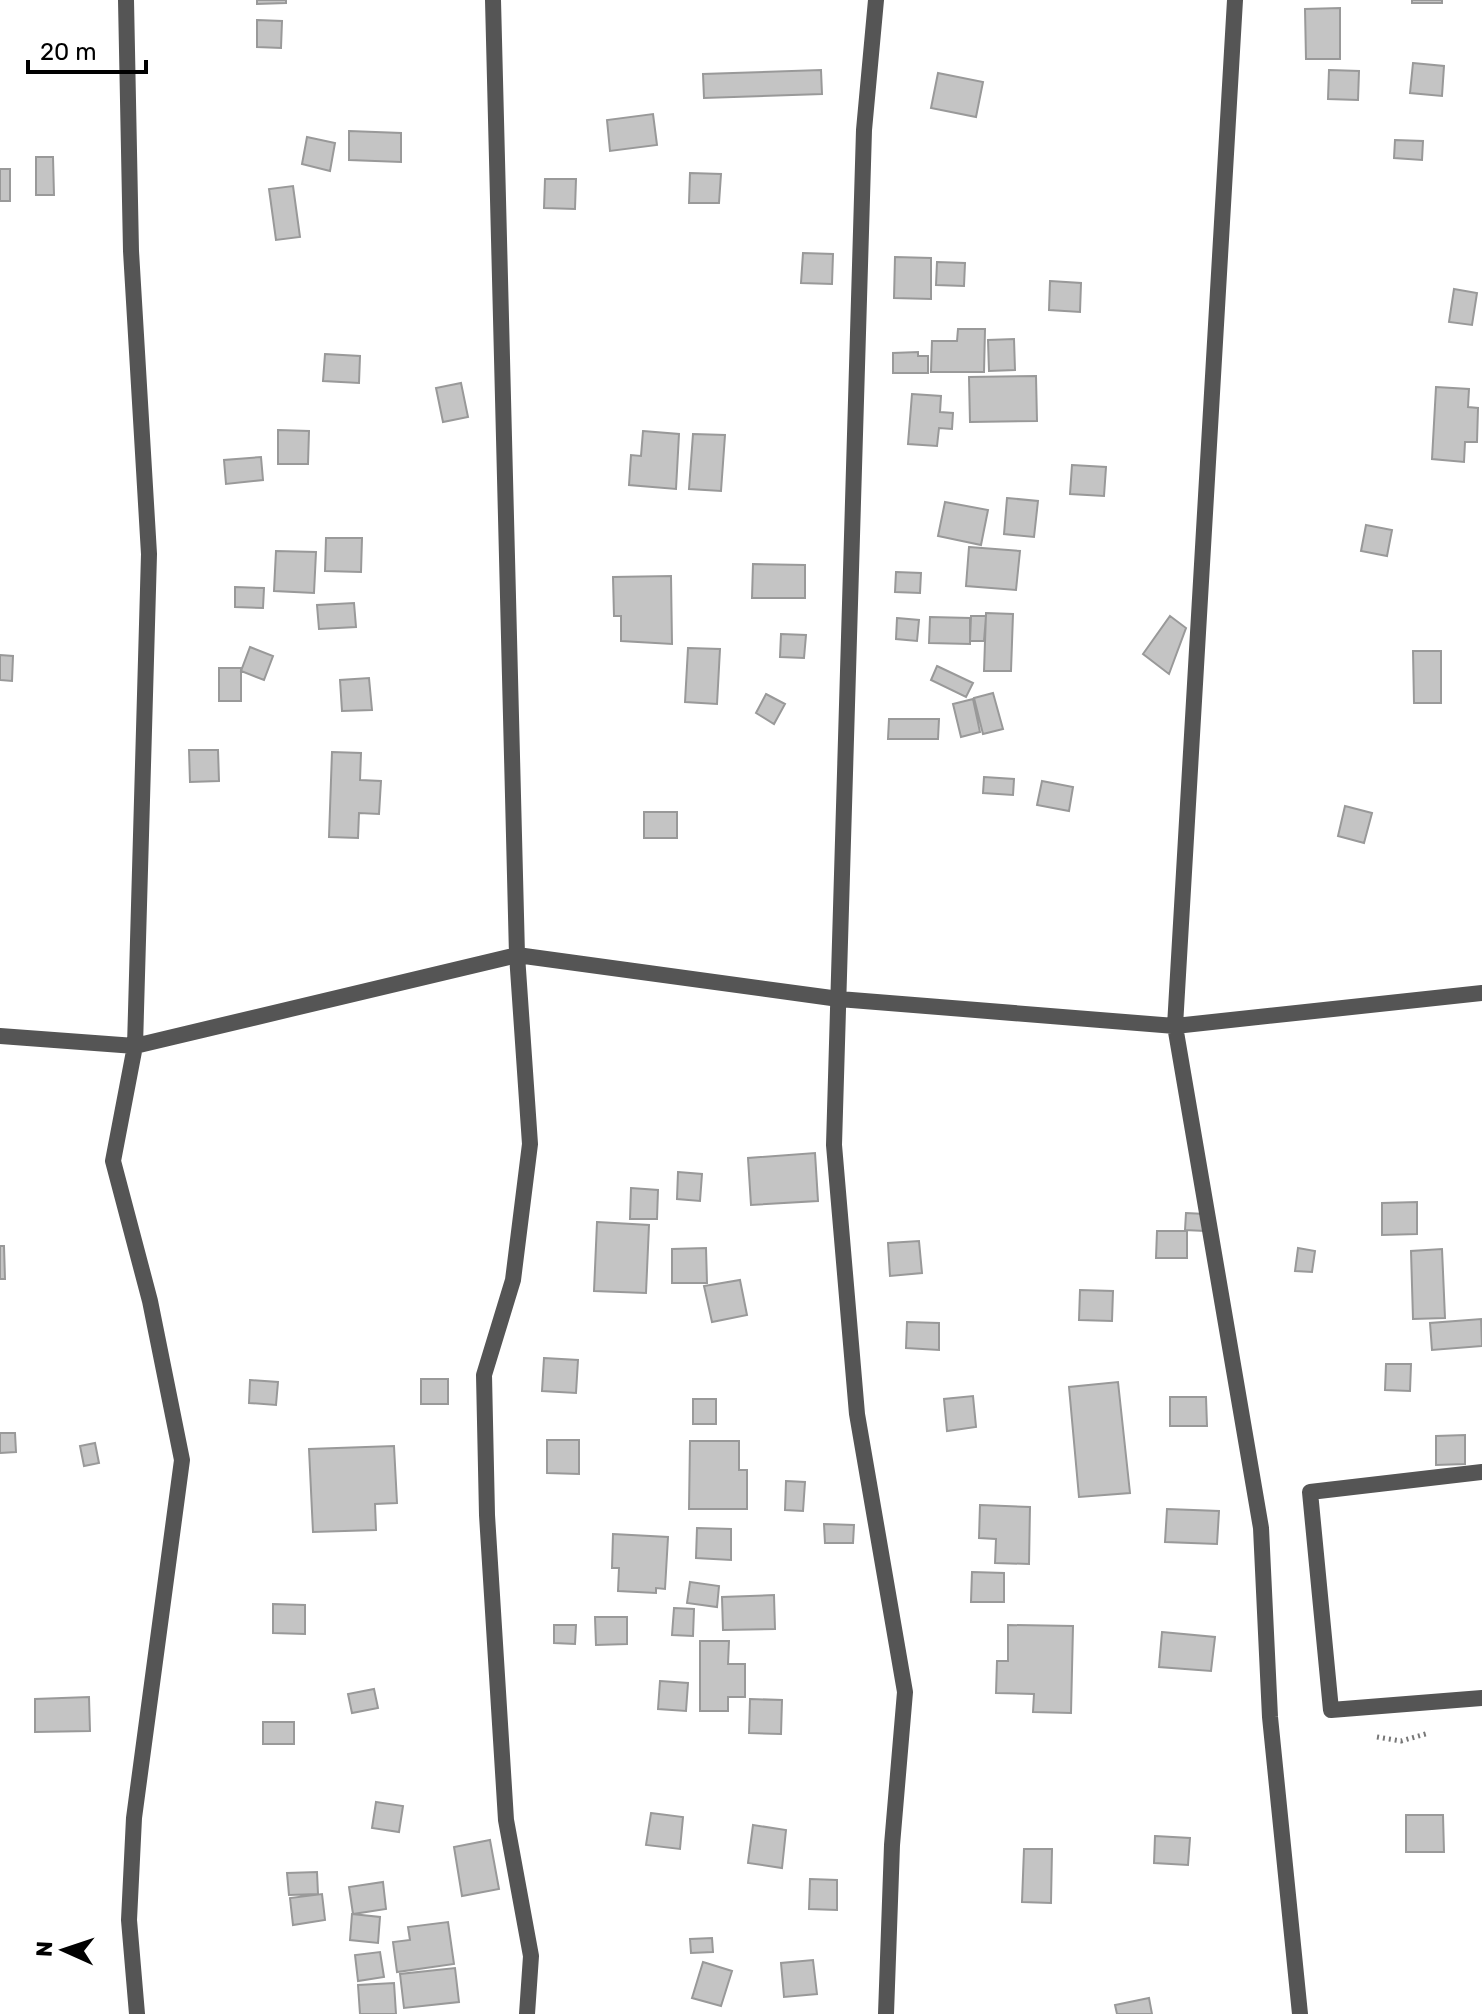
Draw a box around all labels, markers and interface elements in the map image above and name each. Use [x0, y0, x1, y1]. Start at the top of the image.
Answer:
scale bar [28, 24, 146, 74]
text: 20 m [40, 38, 97, 66]
north arrow [24, 1910, 104, 1990]
text: N [31, 1940, 58, 1958]

